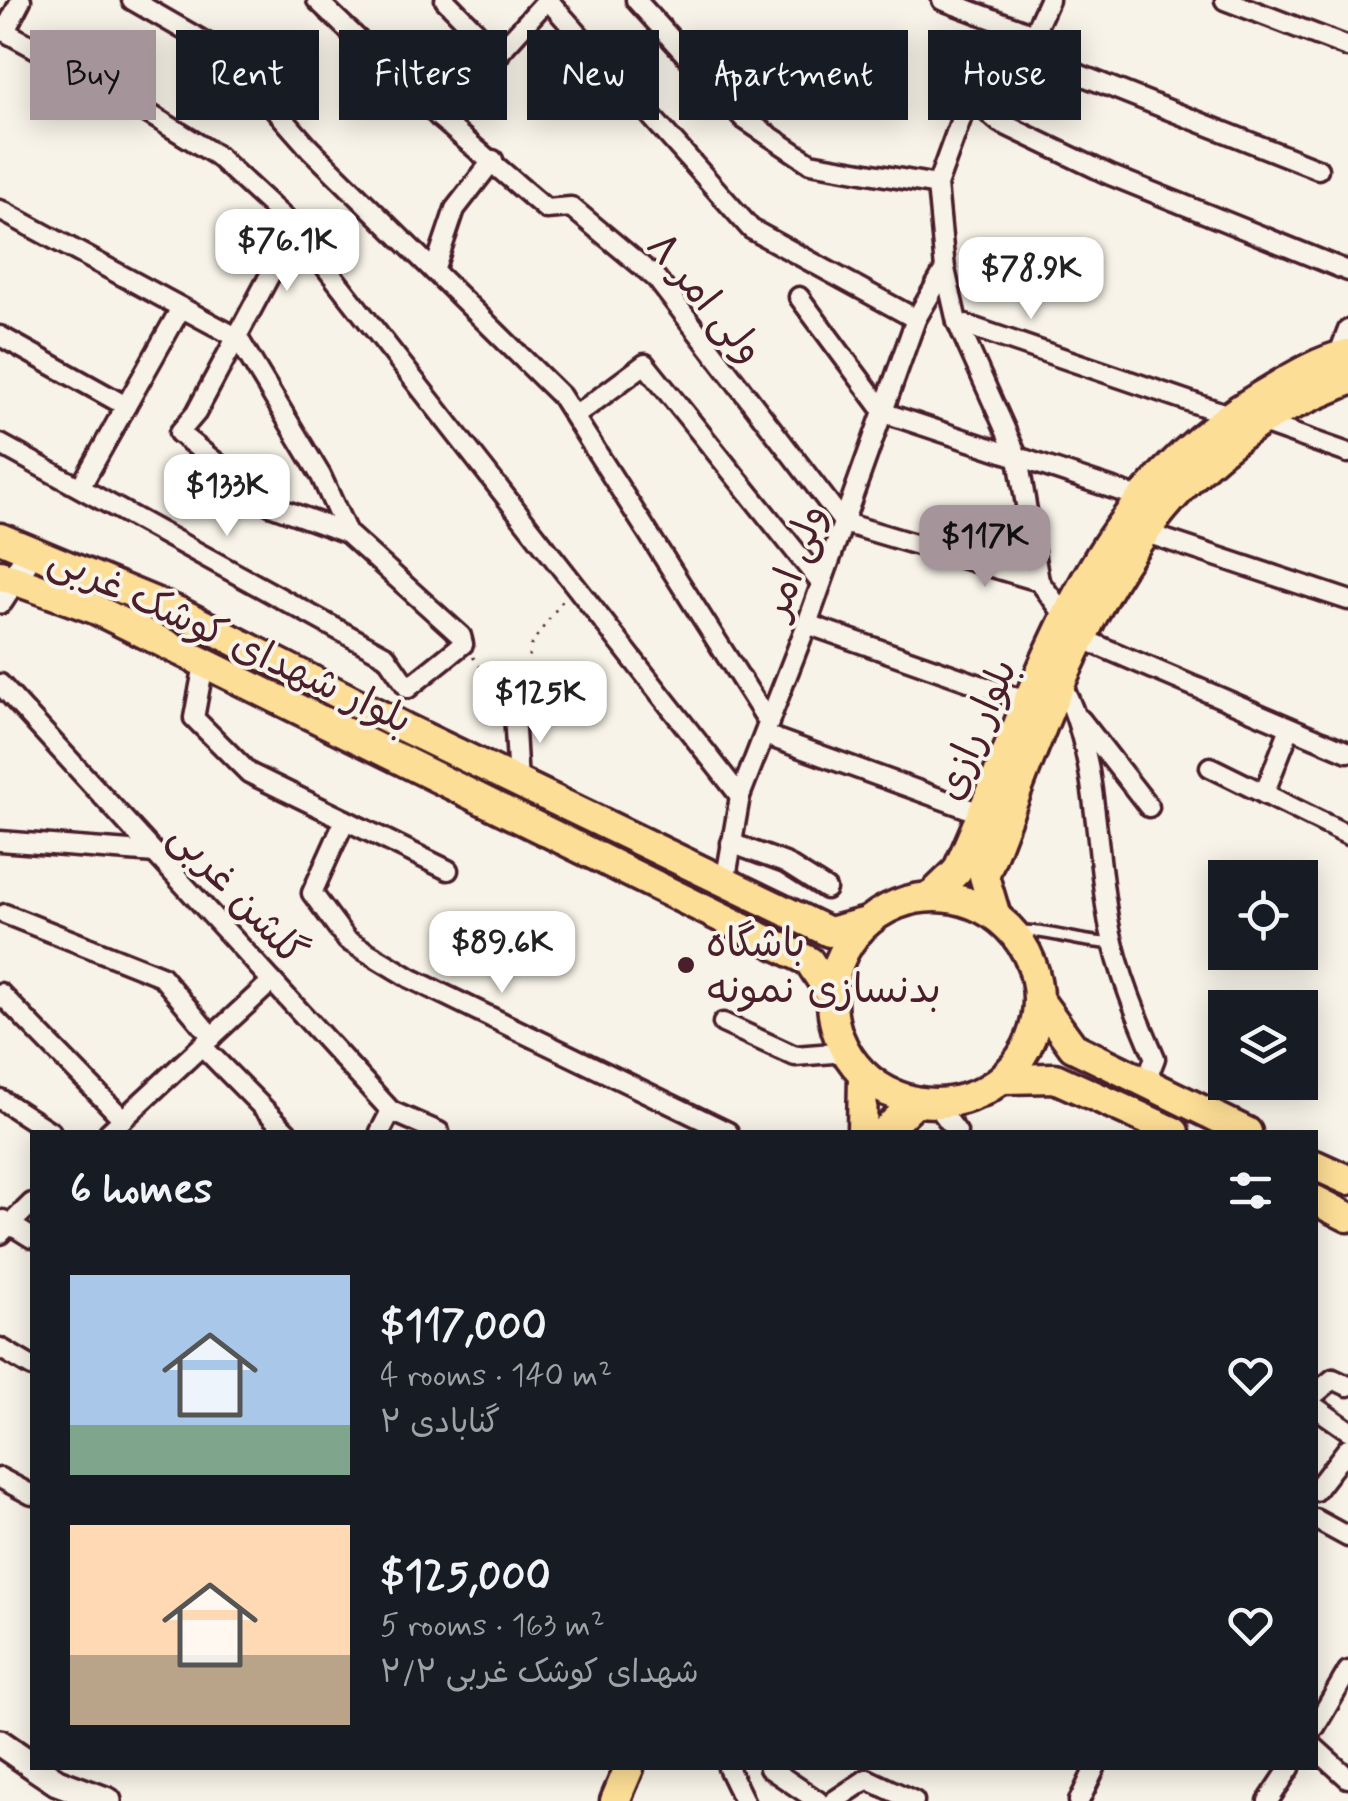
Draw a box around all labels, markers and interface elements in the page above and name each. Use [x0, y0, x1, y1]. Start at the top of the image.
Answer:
chip: Buy [30, 30, 156, 120]
chip: Rent [176, 30, 319, 120]
chip: Filters [339, 30, 507, 120]
chip: New [527, 30, 659, 120]
chip: Apartment [679, 30, 908, 120]
chip: House [928, 30, 1081, 120]
pin: $76.1K [206, 209, 368, 294]
text: $76.1K [237, 220, 337, 262]
street label: ولی امر ۸ [633, 222, 774, 376]
pin: $78.9K [950, 237, 1112, 322]
text: $78.9K [981, 248, 1081, 290]
pin: $133K [157, 454, 297, 539]
text: $133K [186, 465, 268, 507]
street label: ولی امر [750, 498, 840, 629]
pin: $117K [915, 505, 1055, 590]
text: $117K [941, 516, 1029, 558]
street label: بلوار شهدای کوشک غربی [40, 534, 420, 748]
street label: بلوار رازی [925, 651, 1031, 809]
pin: $125K [470, 661, 610, 746]
text: $125K [495, 672, 585, 714]
street label: گلشن غربی [157, 812, 317, 978]
map controls [1208, 860, 1318, 1100]
button: locate [1208, 860, 1318, 970]
pin: $89.6K [421, 911, 583, 996]
place label: باشگاه بدنسازی نمونه [706, 919, 941, 1017]
text: $89.6K [451, 922, 553, 964]
marker: باشگاه بدنسازی نمونه [675, 954, 697, 976]
button: layers [1208, 990, 1318, 1100]
text: 6 homes [70, 1163, 213, 1218]
icon: filters [1223, 1163, 1278, 1218]
text: $117,000 [380, 1300, 547, 1355]
icon: home [150, 1315, 270, 1435]
icon: heart [1223, 1348, 1278, 1403]
text: 4 rooms · 140 m² [380, 1355, 612, 1397]
text: گنابادی ۲ [380, 1402, 500, 1444]
text: $125,000 [380, 1550, 551, 1605]
icon: home [150, 1565, 270, 1685]
icon: heart [1223, 1598, 1278, 1653]
text: 5 rooms · 163 m² [380, 1605, 605, 1647]
text: شهدای کوشک غربی ۲/۲ [380, 1652, 699, 1694]

